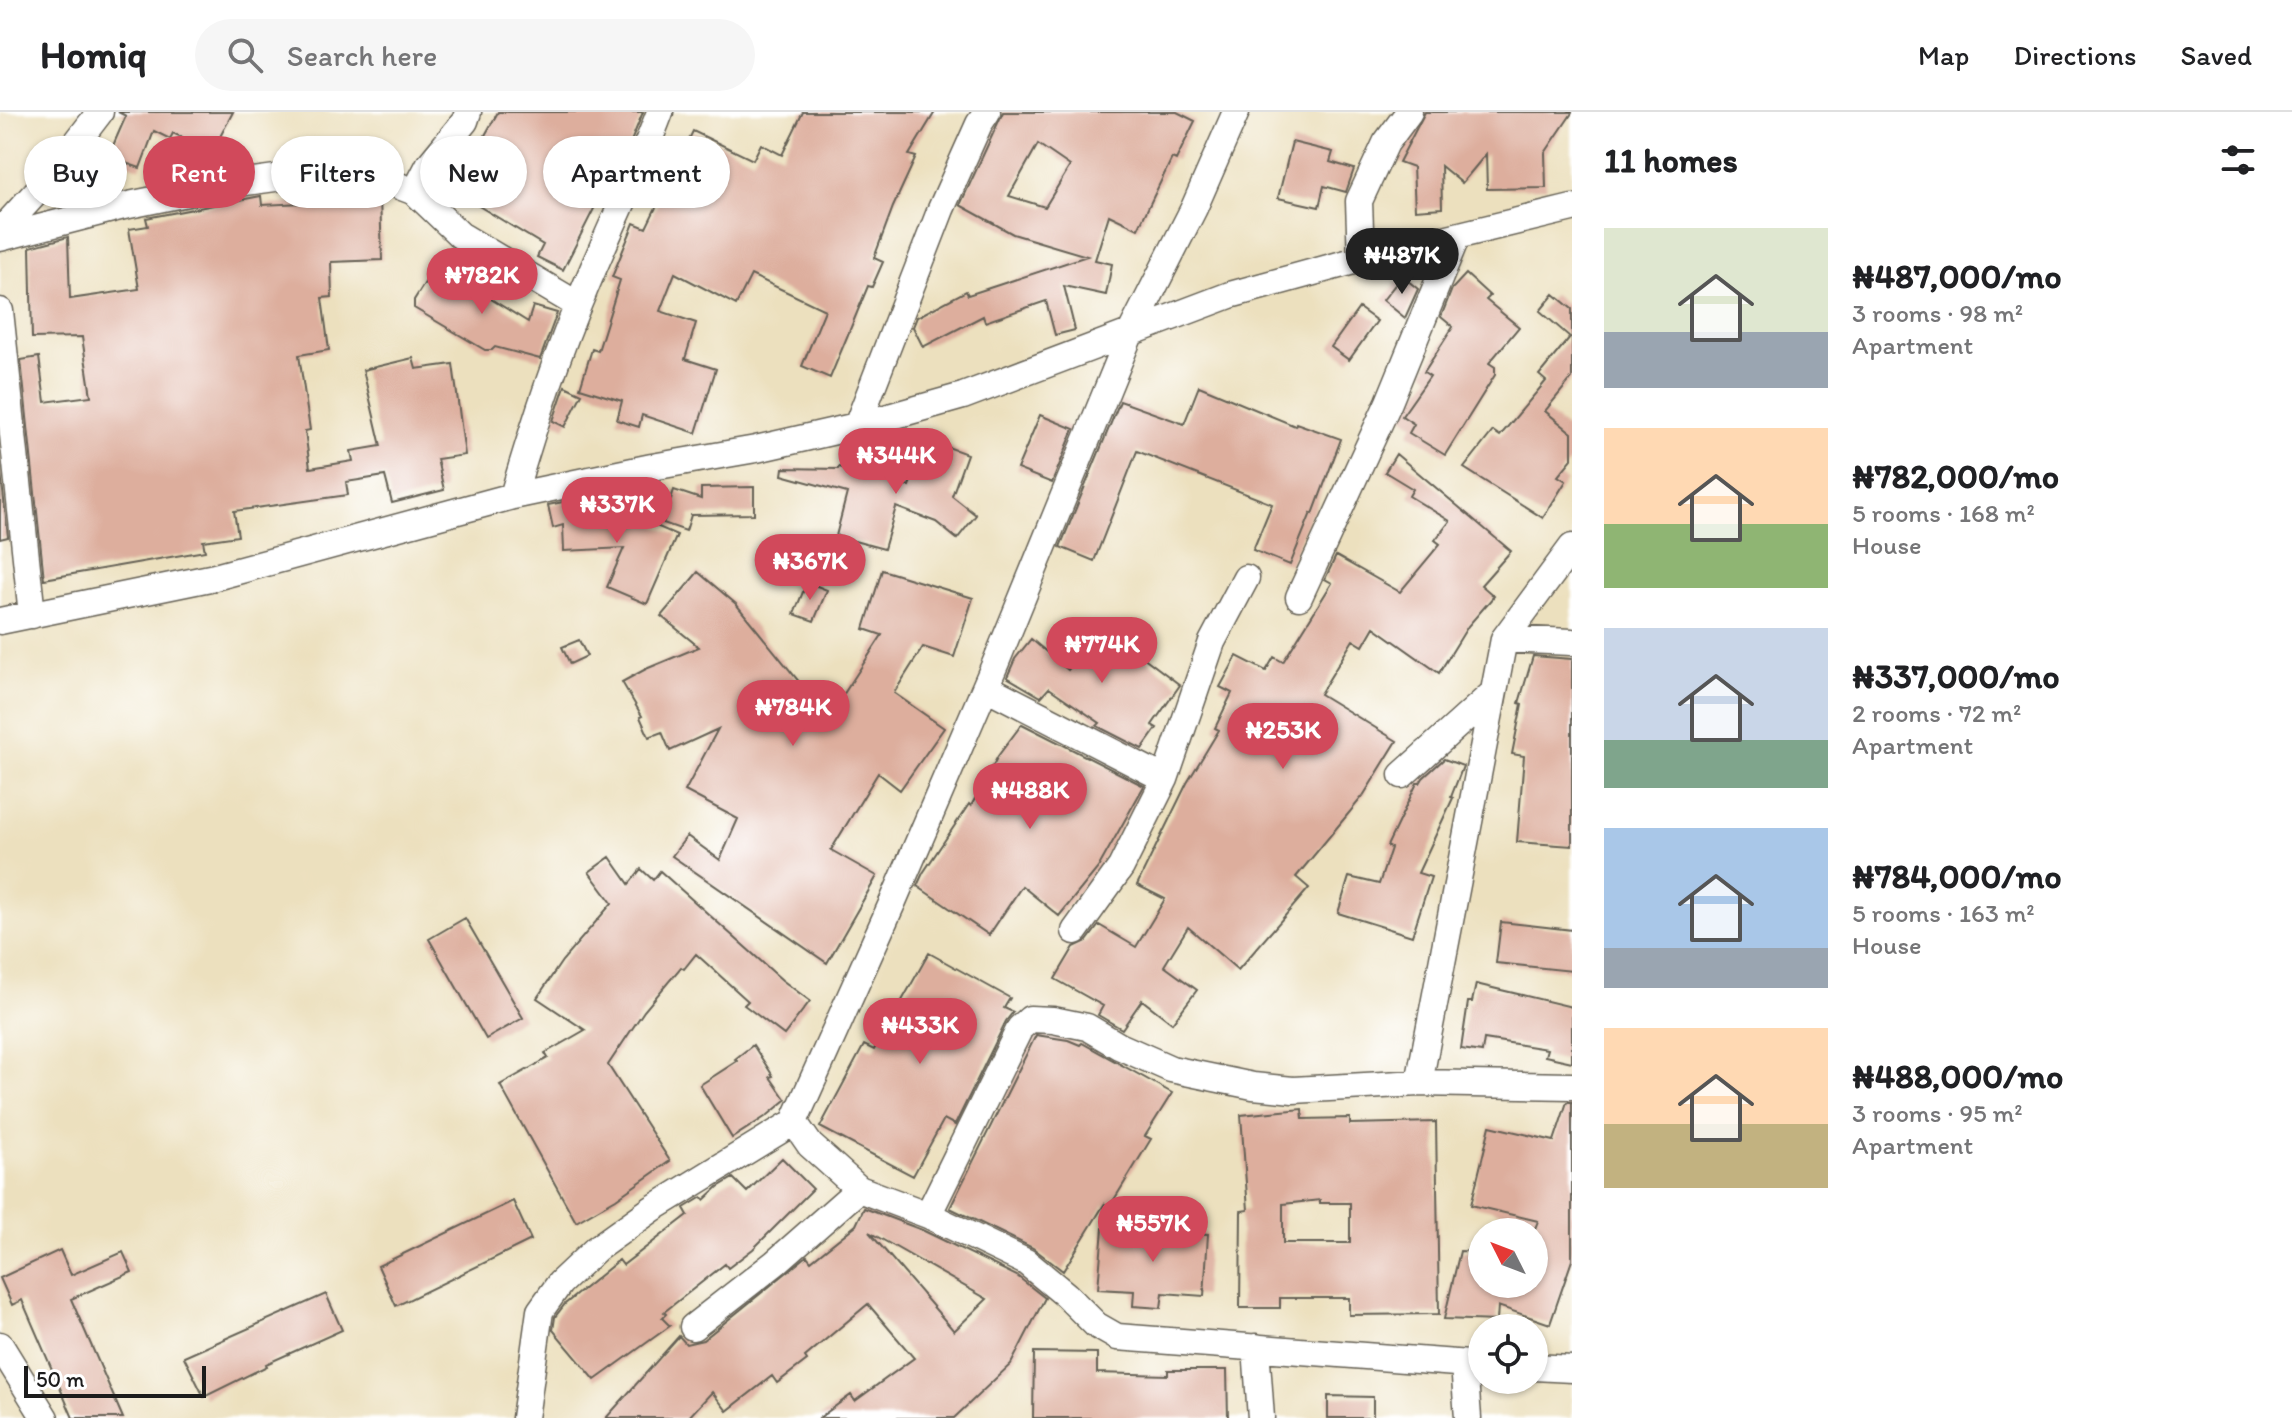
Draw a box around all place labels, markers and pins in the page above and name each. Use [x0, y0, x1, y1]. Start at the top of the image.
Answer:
pin: ₦487K [1346, 228, 1458, 296]
pin: ₦782K [426, 248, 538, 316]
pin: ₦344K [840, 428, 952, 496]
pin: ₦337K [561, 477, 673, 545]
pin: ₦367K [754, 534, 866, 602]
pin: ₦774K [1046, 617, 1158, 685]
pin: ₦784K [737, 680, 849, 748]
pin: ₦253K [1227, 703, 1339, 771]
pin: ₦488K [974, 763, 1086, 831]
pin: ₦433K [864, 998, 976, 1066]
pin: ₦557K [1097, 1196, 1209, 1264]

